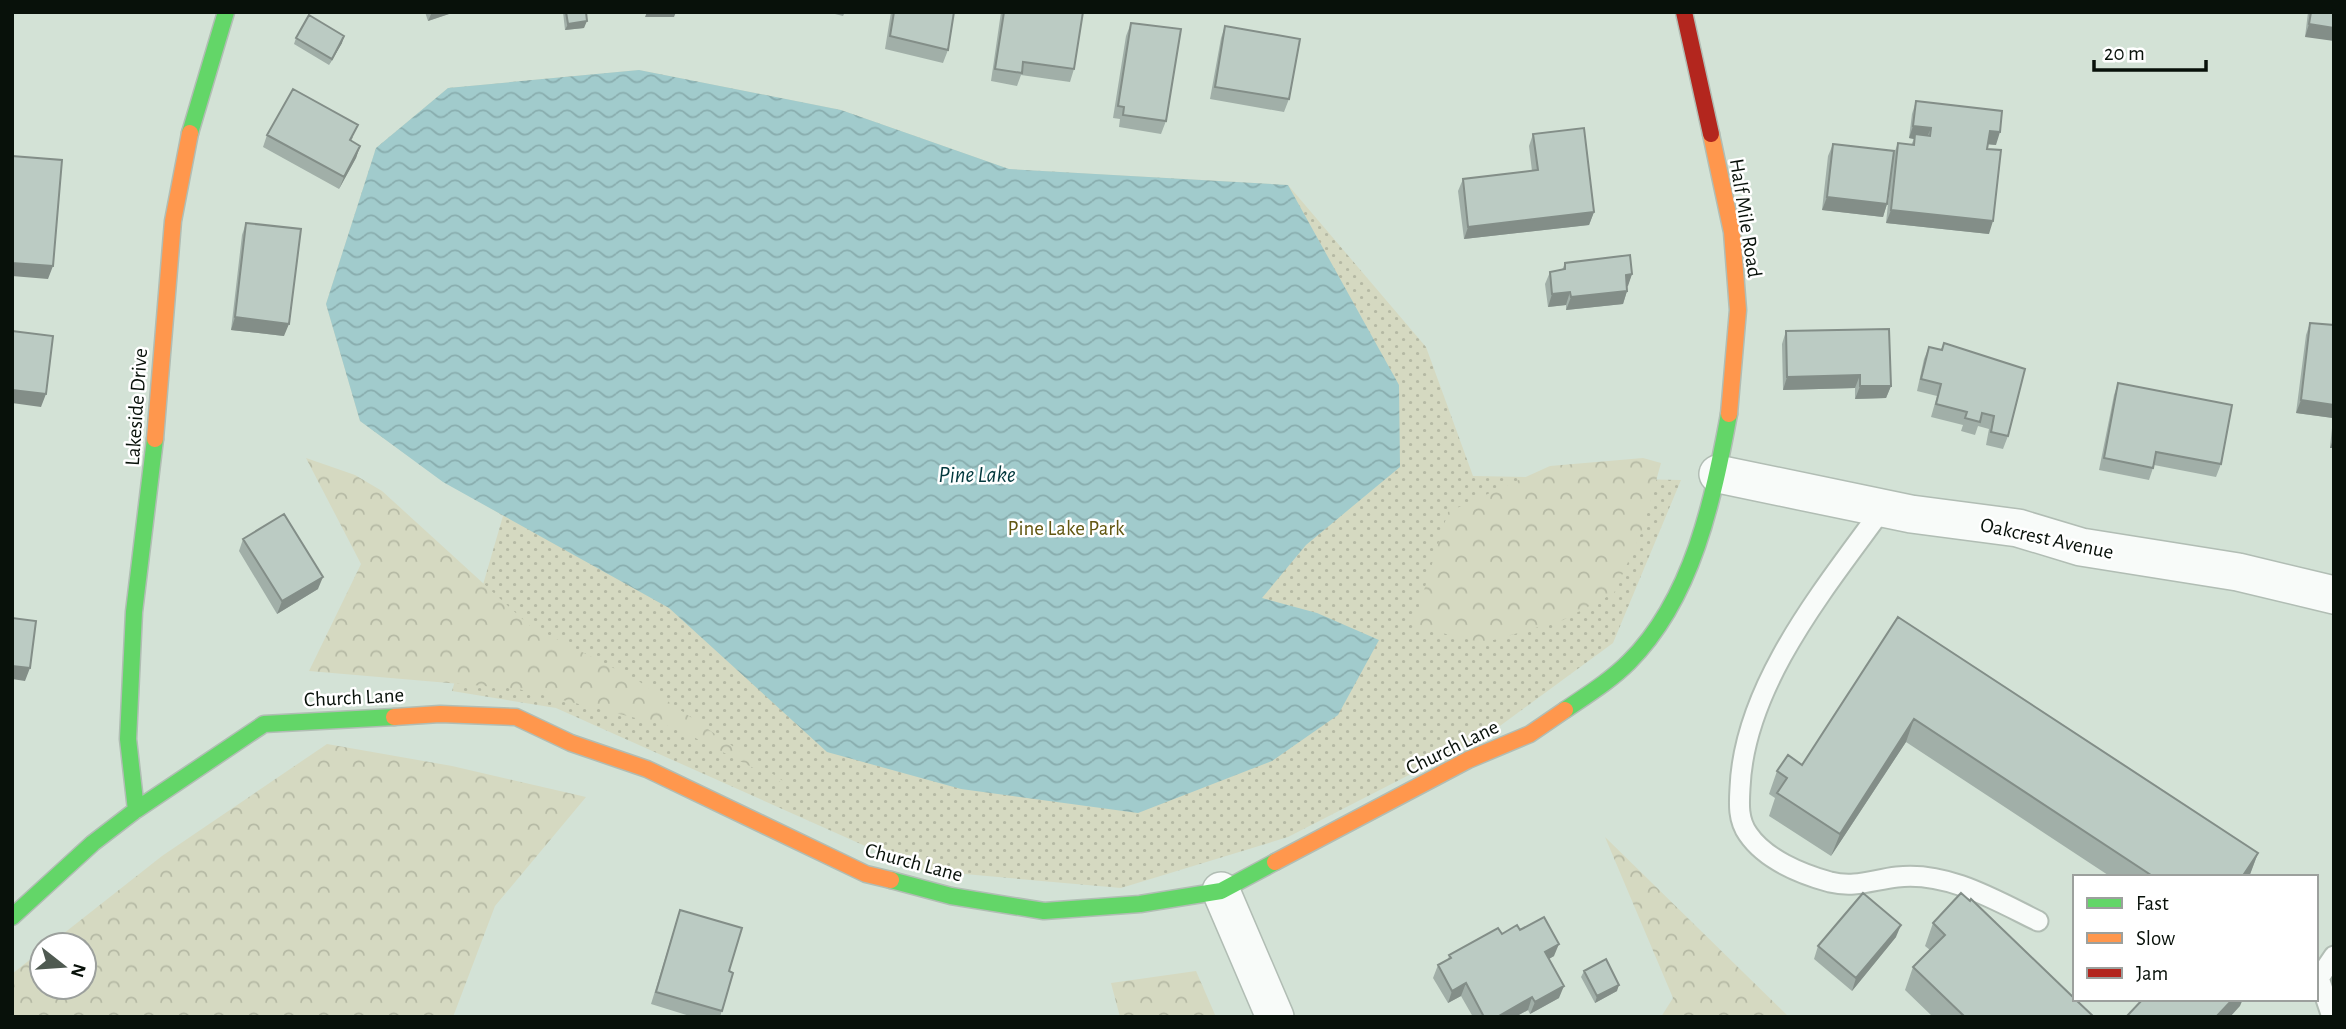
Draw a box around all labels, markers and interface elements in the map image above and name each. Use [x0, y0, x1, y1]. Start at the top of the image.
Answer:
scale bar [2094, 28, 2206, 72]
text: 20 m [2104, 43, 2145, 64]
street label: Half Mile Road [1726, 157, 1765, 279]
street label: Lakeside Drive [122, 347, 151, 467]
water label: Pine Lake [938, 464, 1016, 487]
street label: Oakcrest Avenue [1978, 514, 2115, 563]
park label: Pine Lake Park [1007, 518, 1125, 539]
street label: Church Lane [303, 684, 405, 711]
street label: Church Lane [1403, 716, 1502, 779]
street label: Church Lane [863, 839, 965, 886]
legend [2073, 875, 2318, 1001]
text: Fast [2136, 893, 2169, 914]
text: Slow [2136, 928, 2175, 949]
north arrow [28, 931, 98, 1001]
text: N [67, 961, 89, 980]
text: Jam [2136, 963, 2168, 984]

